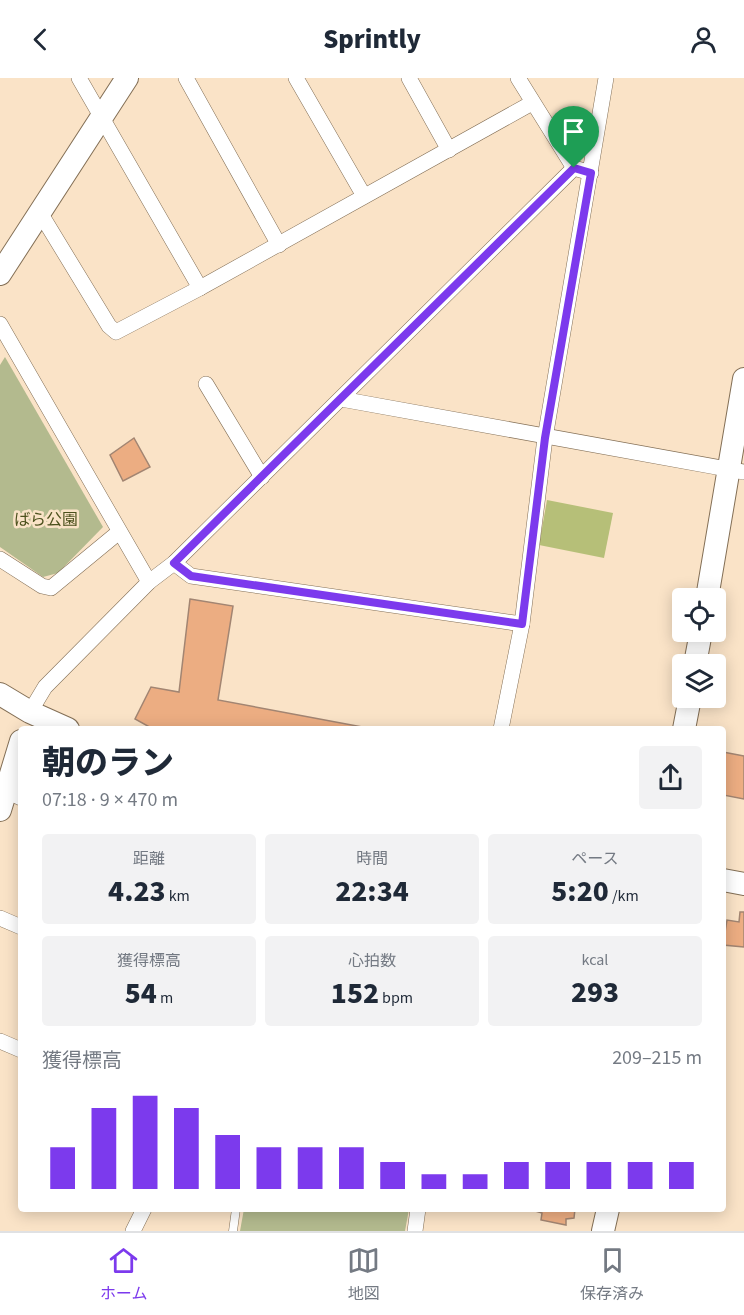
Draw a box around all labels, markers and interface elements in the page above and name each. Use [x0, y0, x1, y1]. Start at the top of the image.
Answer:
text: Sprintly [323, 20, 421, 59]
icon: back [24, 23, 57, 56]
icon: person [687, 23, 720, 56]
pin [548, 106, 599, 168]
icon: arrive [557, 115, 590, 148]
park label: ばら公園 [14, 509, 78, 531]
map controls [672, 588, 726, 708]
button: locate [672, 588, 726, 642]
button: layers [672, 654, 726, 708]
text: 朝のラン [42, 740, 174, 787]
button: share [639, 746, 702, 809]
text: 07:18 · 9 × 470 m [42, 786, 178, 814]
text: 距離 [133, 848, 165, 870]
text: 時間 [356, 848, 388, 870]
text: ペース [571, 848, 619, 870]
text: 4.23 [108, 870, 165, 913]
text: 22:34 [335, 870, 409, 913]
text: 5:20 [551, 870, 609, 913]
text: km [165, 885, 190, 907]
text: /km [609, 885, 639, 907]
text: kcal [582, 949, 608, 971]
text: 獲得標高 [117, 950, 181, 972]
text: 心拍数 [348, 950, 396, 972]
text: 293 [571, 971, 619, 1014]
text: 54 [125, 972, 157, 1015]
text: 152 [331, 972, 379, 1015]
text: m [157, 987, 173, 1009]
text: bpm [379, 987, 413, 1009]
text: 209–215 m [612, 1044, 702, 1072]
text: 獲得標高 [42, 1047, 122, 1075]
tab: ホーム [100, 1244, 147, 1305]
tab: 地図 [347, 1244, 380, 1305]
tab: 保存済み [580, 1244, 644, 1305]

